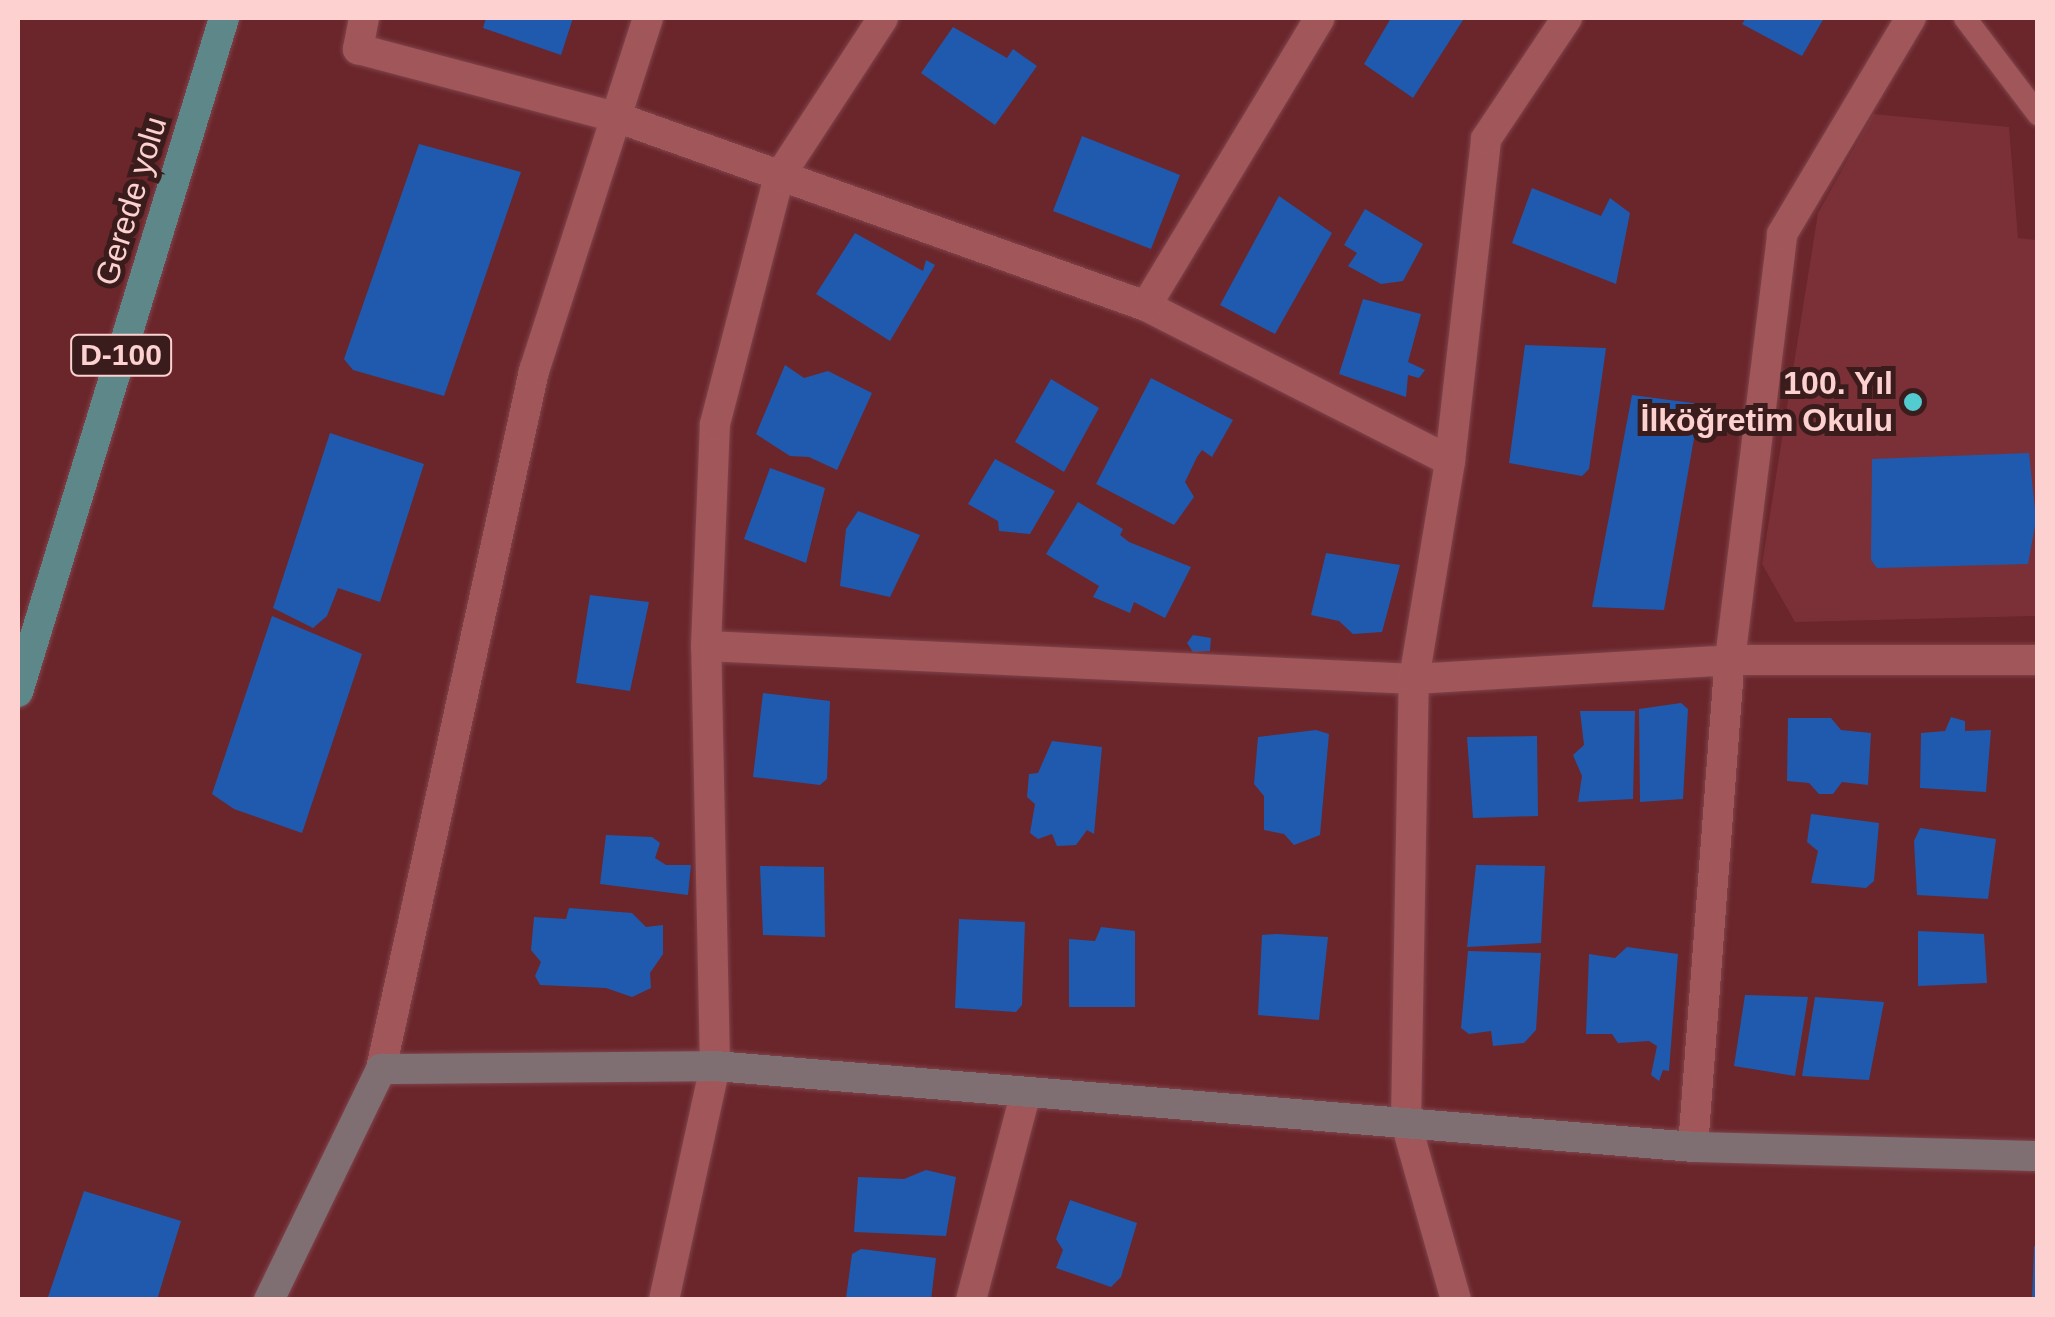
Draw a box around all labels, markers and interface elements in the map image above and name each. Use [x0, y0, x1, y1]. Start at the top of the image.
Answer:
street label: Gerede yolu [87, 112, 175, 290]
road number: D-100 [68, 330, 174, 380]
place label: 100. Yıl İlköğretim Okulu [1641, 365, 1893, 440]
marker: 100. Yıl İlköğretim Okulu [1902, 391, 1924, 413]

